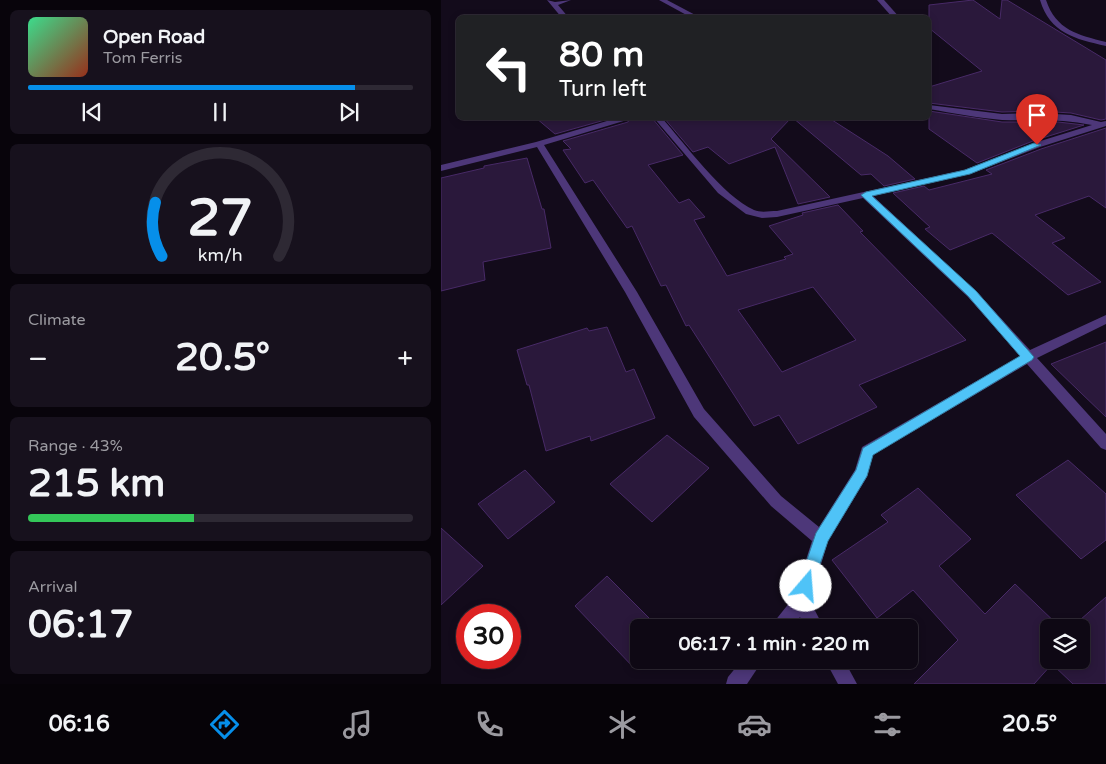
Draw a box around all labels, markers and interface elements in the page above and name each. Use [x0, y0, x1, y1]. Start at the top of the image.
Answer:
text: Open Road [103, 26, 205, 48]
text: 80 m [559, 34, 644, 76]
icon: left [476, 35, 541, 100]
text: Tom Ferris [103, 48, 182, 68]
text: Turn left [559, 76, 647, 102]
pin [1016, 94, 1058, 145]
icon: previous [78, 98, 106, 126]
icon: pause [206, 98, 234, 126]
icon: next [335, 98, 363, 126]
icon: arrive [1023, 101, 1051, 129]
text: 27 [188, 187, 253, 250]
text: km/h [198, 245, 243, 266]
text: Climate [28, 310, 86, 330]
text: 20.5° [175, 335, 270, 381]
text: − [28, 342, 48, 376]
text: + [397, 342, 413, 376]
text: Range · 43% [28, 436, 123, 456]
text: 215 km [28, 461, 165, 507]
position arrow [779, 559, 831, 611]
text: Arrival [28, 577, 77, 597]
text: 06:17 [28, 602, 133, 648]
speed limit sign: 30 [456, 604, 521, 669]
map controls [1040, 619, 1090, 669]
button: layers [1040, 619, 1090, 669]
text: 06:17 · 1 min · 220 m [678, 633, 870, 655]
icon: directions [207, 707, 242, 742]
icon: music [340, 707, 375, 742]
icon: phone [472, 707, 507, 742]
icon: climate [605, 707, 640, 742]
icon: car [737, 707, 772, 742]
icon: filters [870, 707, 905, 742]
text: 06:16 [49, 711, 110, 737]
text: 20.5° [1002, 711, 1057, 737]

